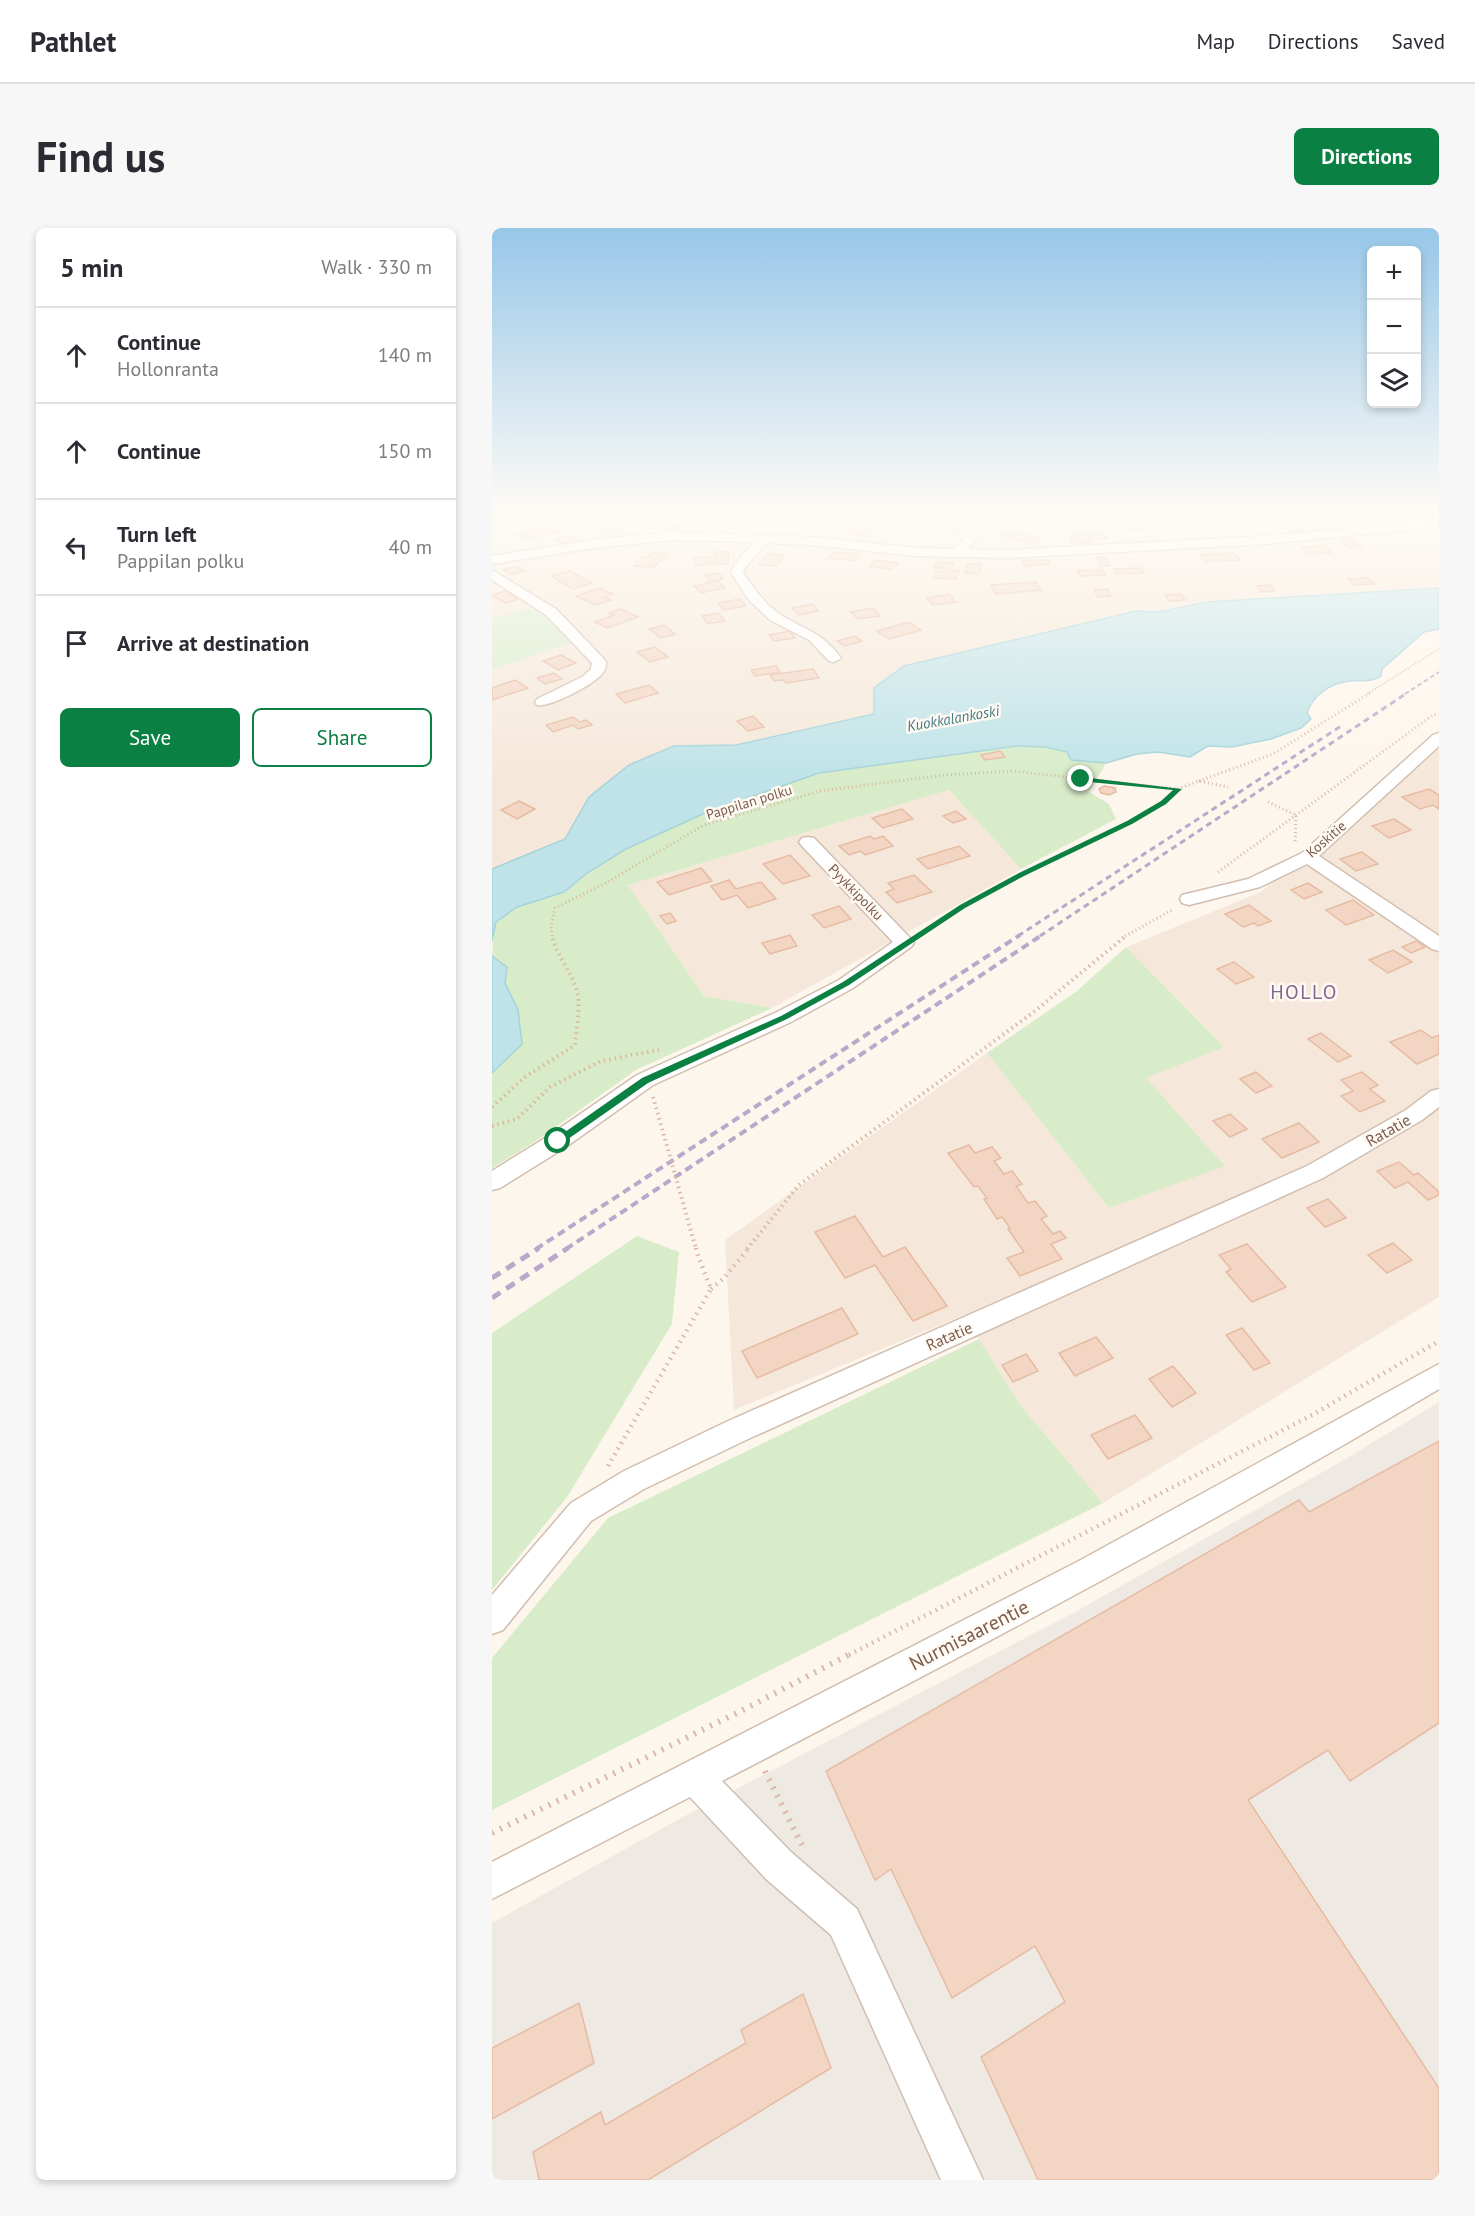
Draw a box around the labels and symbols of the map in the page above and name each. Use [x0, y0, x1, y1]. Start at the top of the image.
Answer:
water label: Kuokkalankoski [905, 700, 1002, 735]
route end [1067, 765, 1093, 791]
street label: Pappilan polku [704, 780, 794, 824]
street label: Koskitie [1302, 817, 1350, 861]
street label: Pyykkipolku [825, 860, 887, 924]
district label: HOLLO [1270, 979, 1338, 1005]
street label: Ratatie [1362, 1109, 1414, 1151]
route start [544, 1127, 570, 1153]
street label: Ratatie [923, 1317, 975, 1355]
street label: Nurmisaarentie [905, 1594, 1033, 1676]

